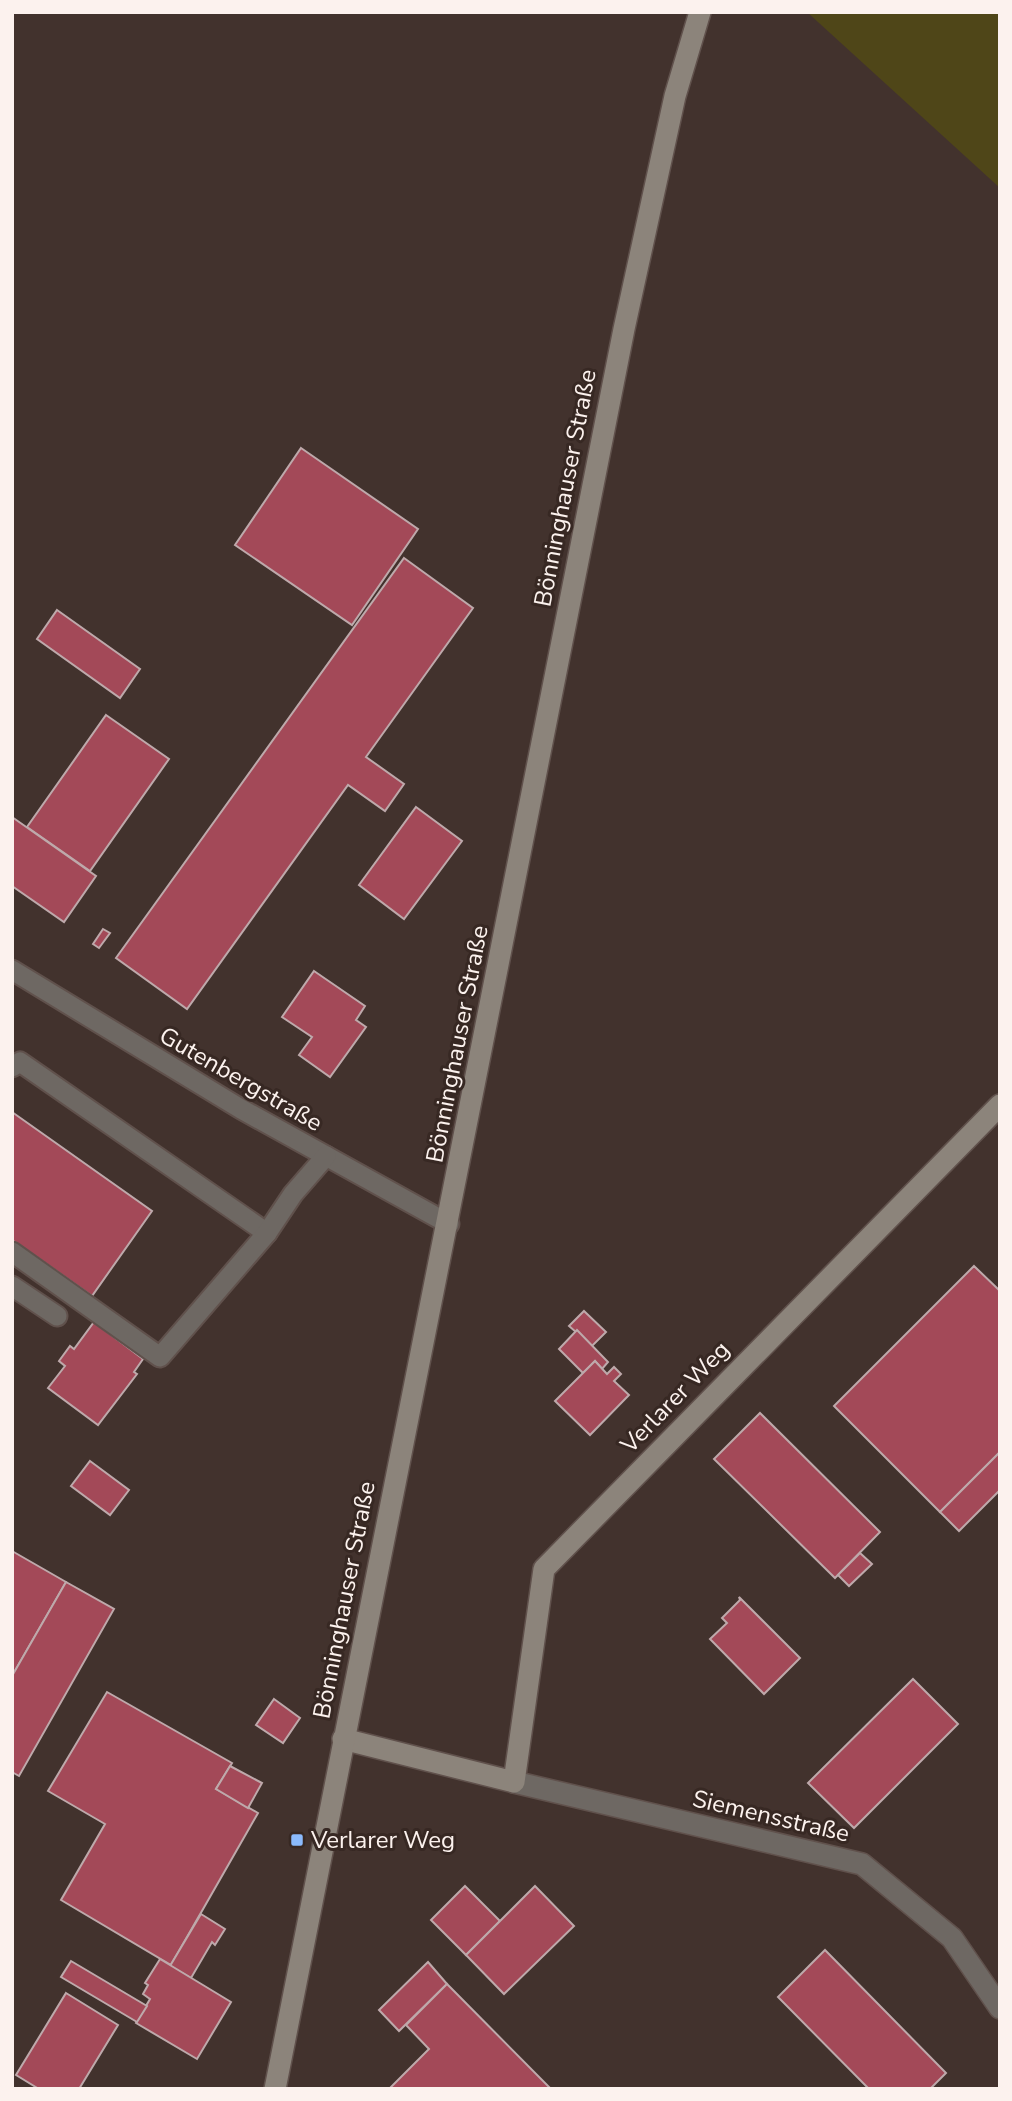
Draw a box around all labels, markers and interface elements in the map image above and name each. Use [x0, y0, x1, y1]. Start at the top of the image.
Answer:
street label: Bönninghauser Straße [526, 367, 604, 609]
street label: Bönninghauser Straße [418, 923, 496, 1165]
street label: Gutenbergstraße [154, 1019, 328, 1139]
street label: Verlarer Weg [613, 1334, 737, 1461]
street label: Bönninghauser Straße [305, 1479, 383, 1721]
street label: Siemensstraße [689, 1782, 853, 1850]
place label: Verlarer Weg [310, 1824, 455, 1856]
marker: Verlarer Weg [289, 1832, 305, 1848]

